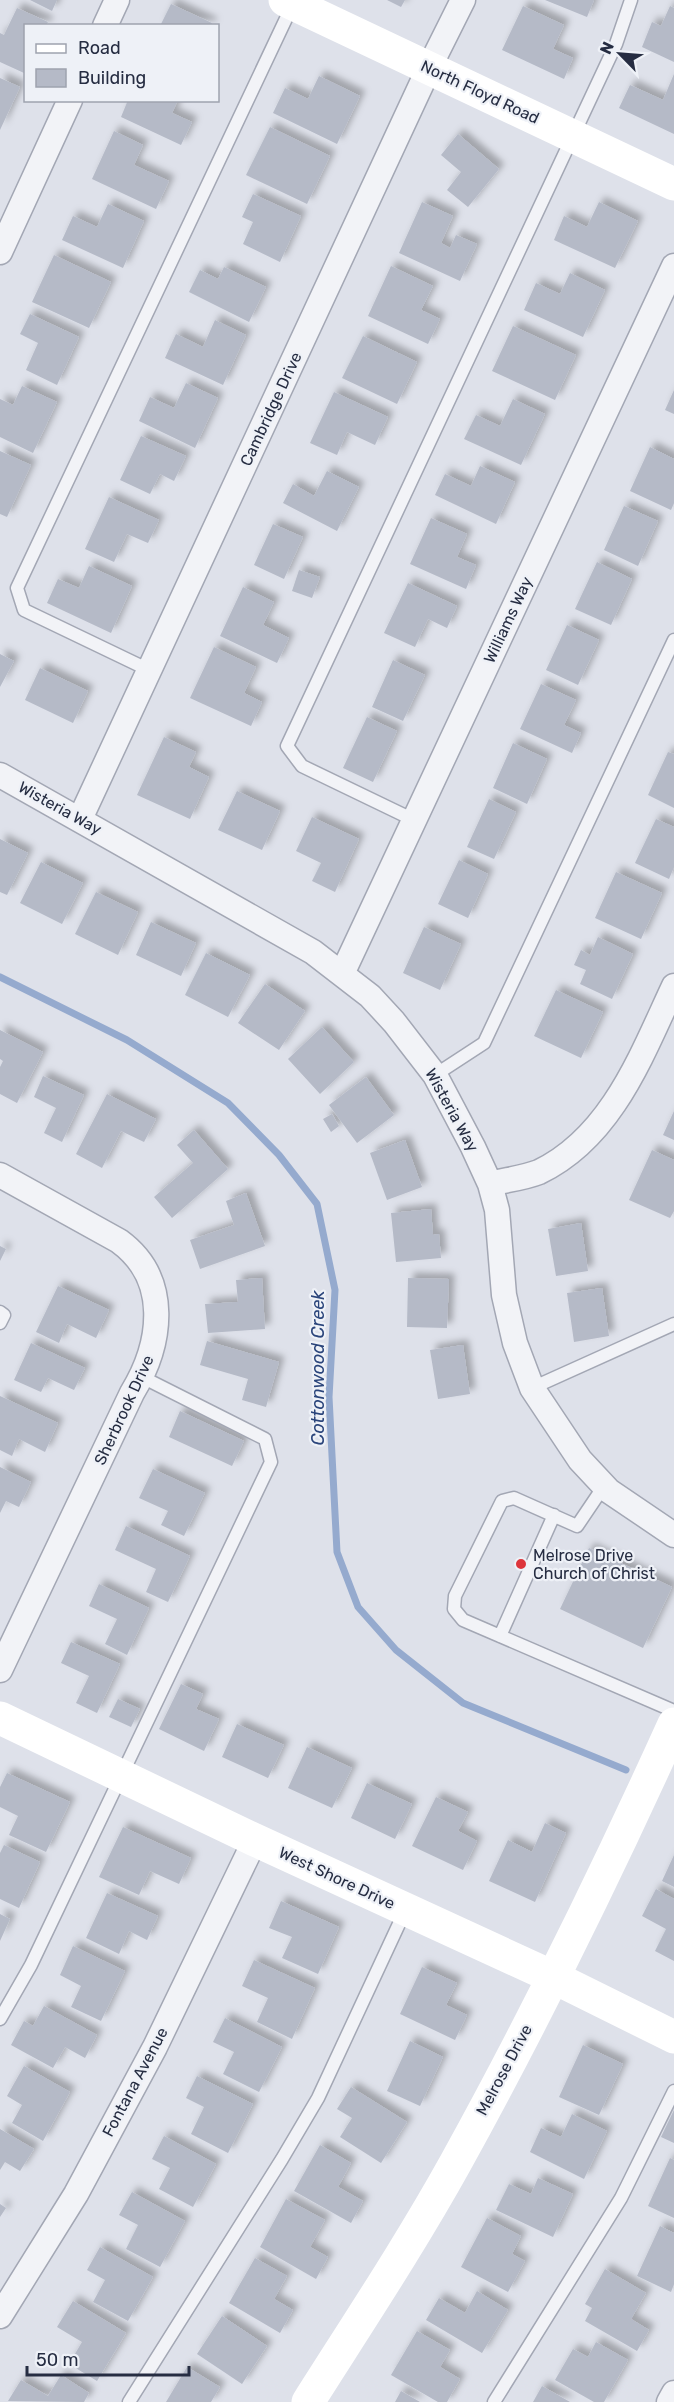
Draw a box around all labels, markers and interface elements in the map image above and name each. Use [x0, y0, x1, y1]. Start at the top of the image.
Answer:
legend [24, 24, 219, 102]
north arrow [590, 24, 650, 84]
text: Road [78, 37, 121, 59]
text: N [596, 39, 618, 57]
street label: North Floyd Road [418, 56, 542, 128]
text: Building [78, 67, 146, 89]
street label: Cambridge Drive [236, 349, 306, 469]
street label: Williams Way [480, 574, 536, 666]
street label: Wisteria Way [15, 777, 105, 839]
street label: Wisteria Way [421, 1065, 483, 1155]
water label: Cottonwood Creek [307, 1290, 329, 1446]
street label: Sherbrook Drive [90, 1352, 158, 1468]
place label: Melrose Drive Church of Christ [533, 1546, 655, 1583]
marker: Melrose Drive Church of Christ [514, 1557, 528, 1571]
street label: West Shore Drive [276, 1843, 398, 1913]
street label: Melrose Drive [472, 2021, 536, 2119]
street label: Fontana Avenue [98, 2024, 172, 2140]
scale bar [27, 2339, 189, 2377]
text: 50 m [36, 2349, 79, 2371]

